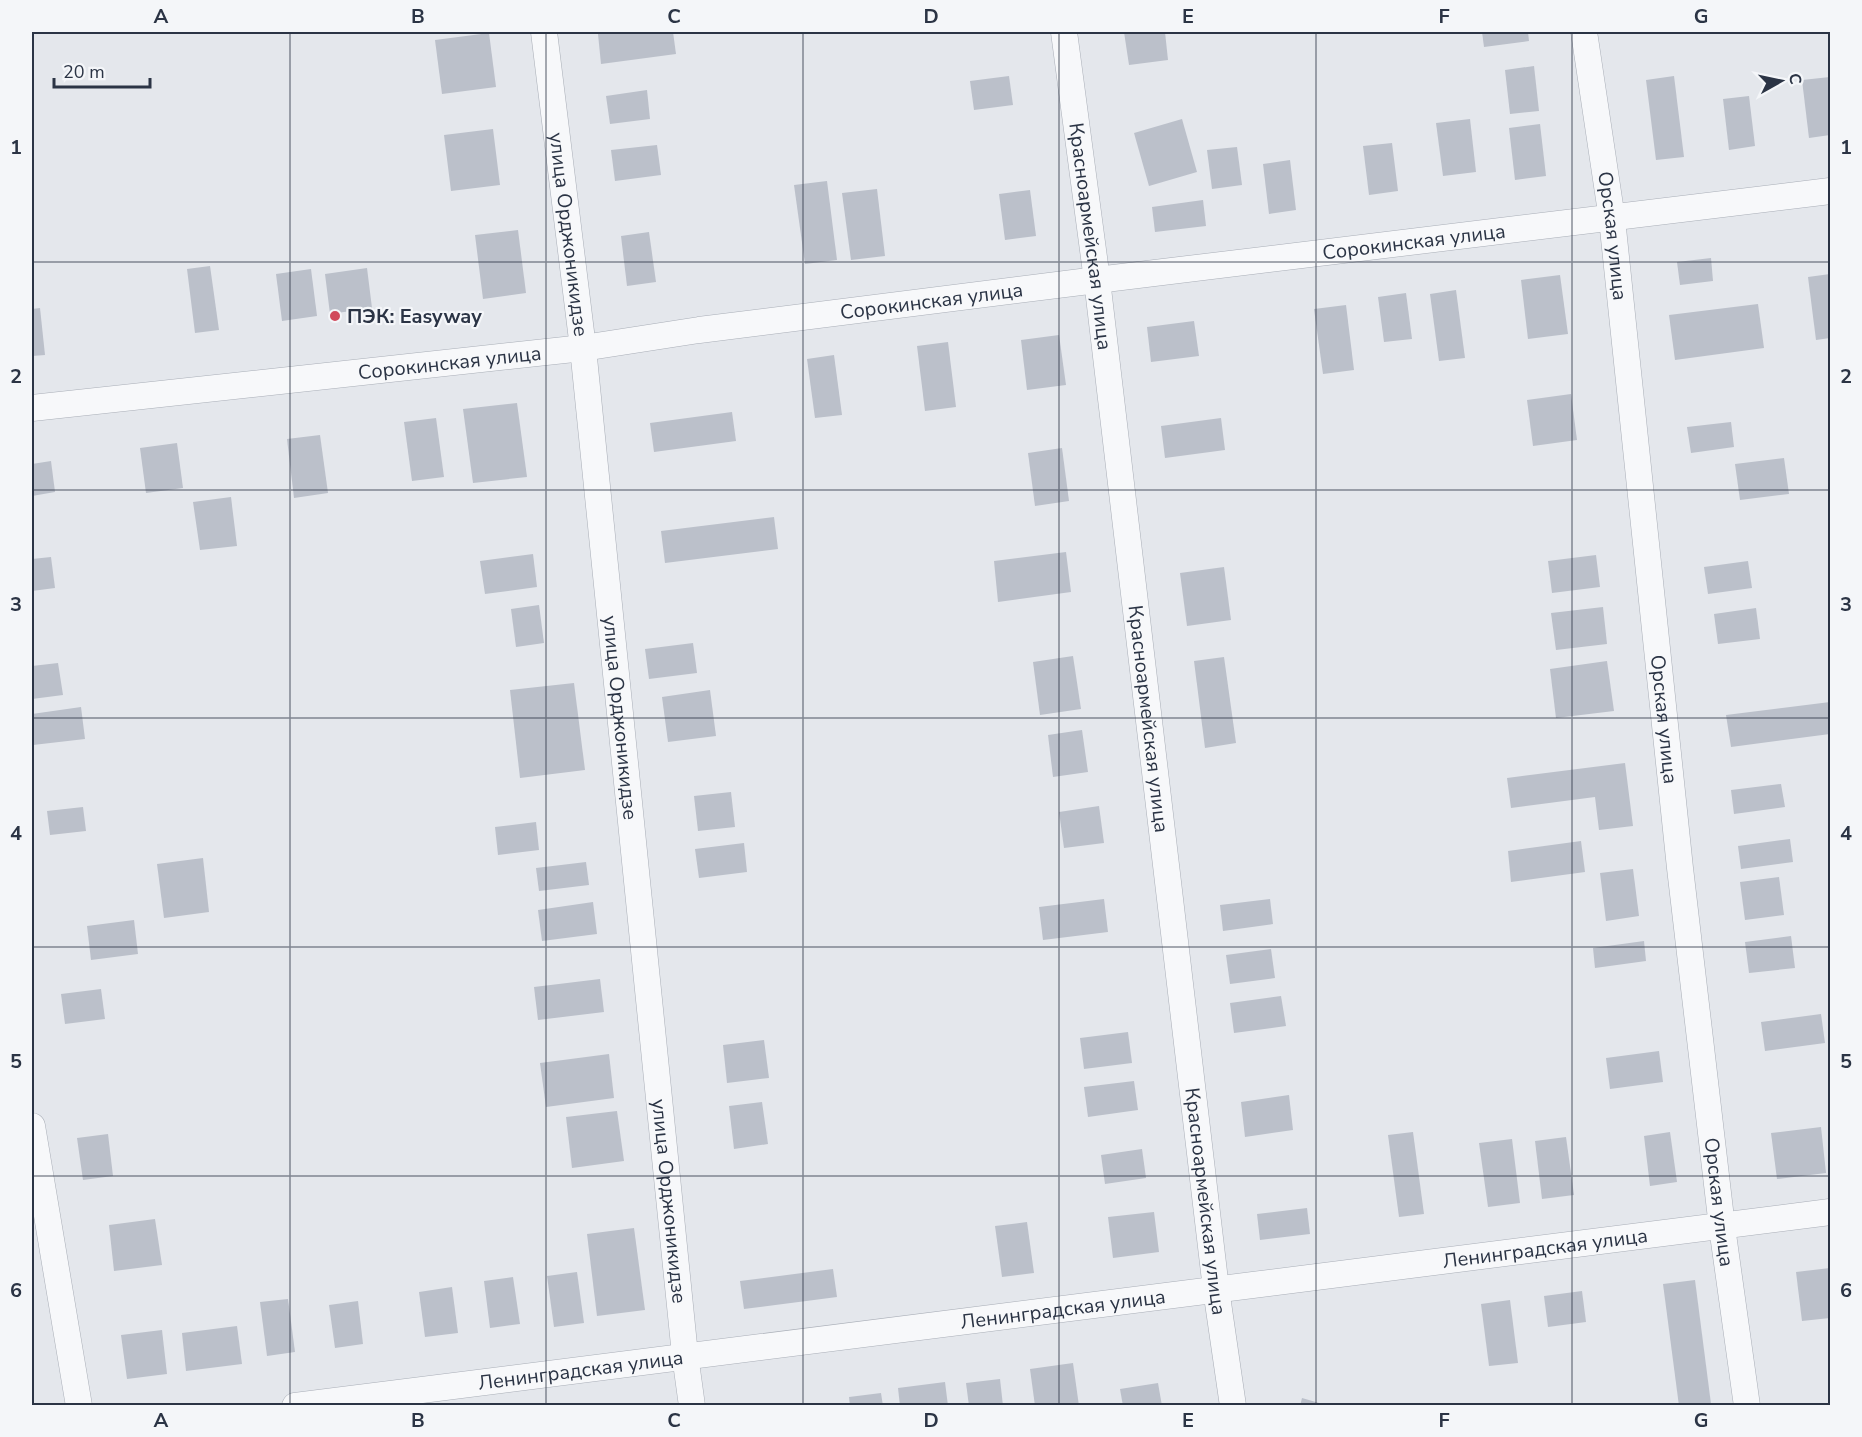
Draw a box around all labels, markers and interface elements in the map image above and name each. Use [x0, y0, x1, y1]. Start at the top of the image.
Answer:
text: A [154, 3, 169, 30]
text: B [411, 3, 425, 30]
text: C [667, 3, 681, 30]
text: D [923, 3, 939, 30]
text: E [1182, 3, 1194, 30]
text: F [1438, 3, 1450, 30]
text: G [1694, 3, 1708, 30]
scale bar [54, 51, 150, 89]
north arrow [1751, 51, 1811, 111]
text: 20 m [63, 60, 105, 84]
text: С [1783, 72, 1807, 86]
street label: Красноармейская улица [1062, 121, 1118, 351]
street label: улица Орджоникидзе [543, 131, 594, 338]
text: 1 [10, 134, 22, 161]
text: 1 [1840, 134, 1852, 161]
street label: Орская улица [1591, 170, 1633, 302]
street label: Сорокинская улица [1321, 218, 1507, 267]
street label: Сорокинская улица [838, 276, 1025, 326]
place label: ПЭК: Easyway [347, 303, 482, 330]
marker: ПЭК: Easyway [328, 309, 342, 323]
street label: Сорокинская улица [357, 340, 543, 386]
text: 2 [10, 363, 22, 390]
text: 2 [1840, 363, 1852, 390]
text: 3 [10, 591, 22, 618]
text: 3 [1840, 591, 1852, 618]
street label: Красноармейская улица [1121, 604, 1175, 834]
street label: улица Орджоникидзе [596, 614, 644, 821]
street label: Орская улица [1644, 653, 1684, 785]
text: 4 [10, 820, 22, 847]
text: 4 [1840, 820, 1852, 847]
text: 5 [10, 1048, 22, 1075]
text: 5 [1840, 1048, 1852, 1075]
street label: Красноармейская улица [1178, 1086, 1233, 1317]
street label: улица Орджоникидзе [645, 1098, 693, 1305]
street label: Орская улица [1698, 1136, 1740, 1268]
street label: Ленинградская улица [1441, 1222, 1649, 1275]
text: 6 [10, 1277, 22, 1304]
text: 6 [1840, 1277, 1852, 1304]
street label: Ленинградская улица [959, 1283, 1167, 1336]
street label: Ленинградская улица [477, 1344, 685, 1397]
text: A [154, 1407, 169, 1434]
text: B [411, 1407, 425, 1434]
text: C [667, 1407, 681, 1434]
text: D [923, 1407, 939, 1434]
text: E [1182, 1407, 1194, 1434]
text: F [1438, 1407, 1450, 1434]
text: G [1694, 1407, 1708, 1434]

